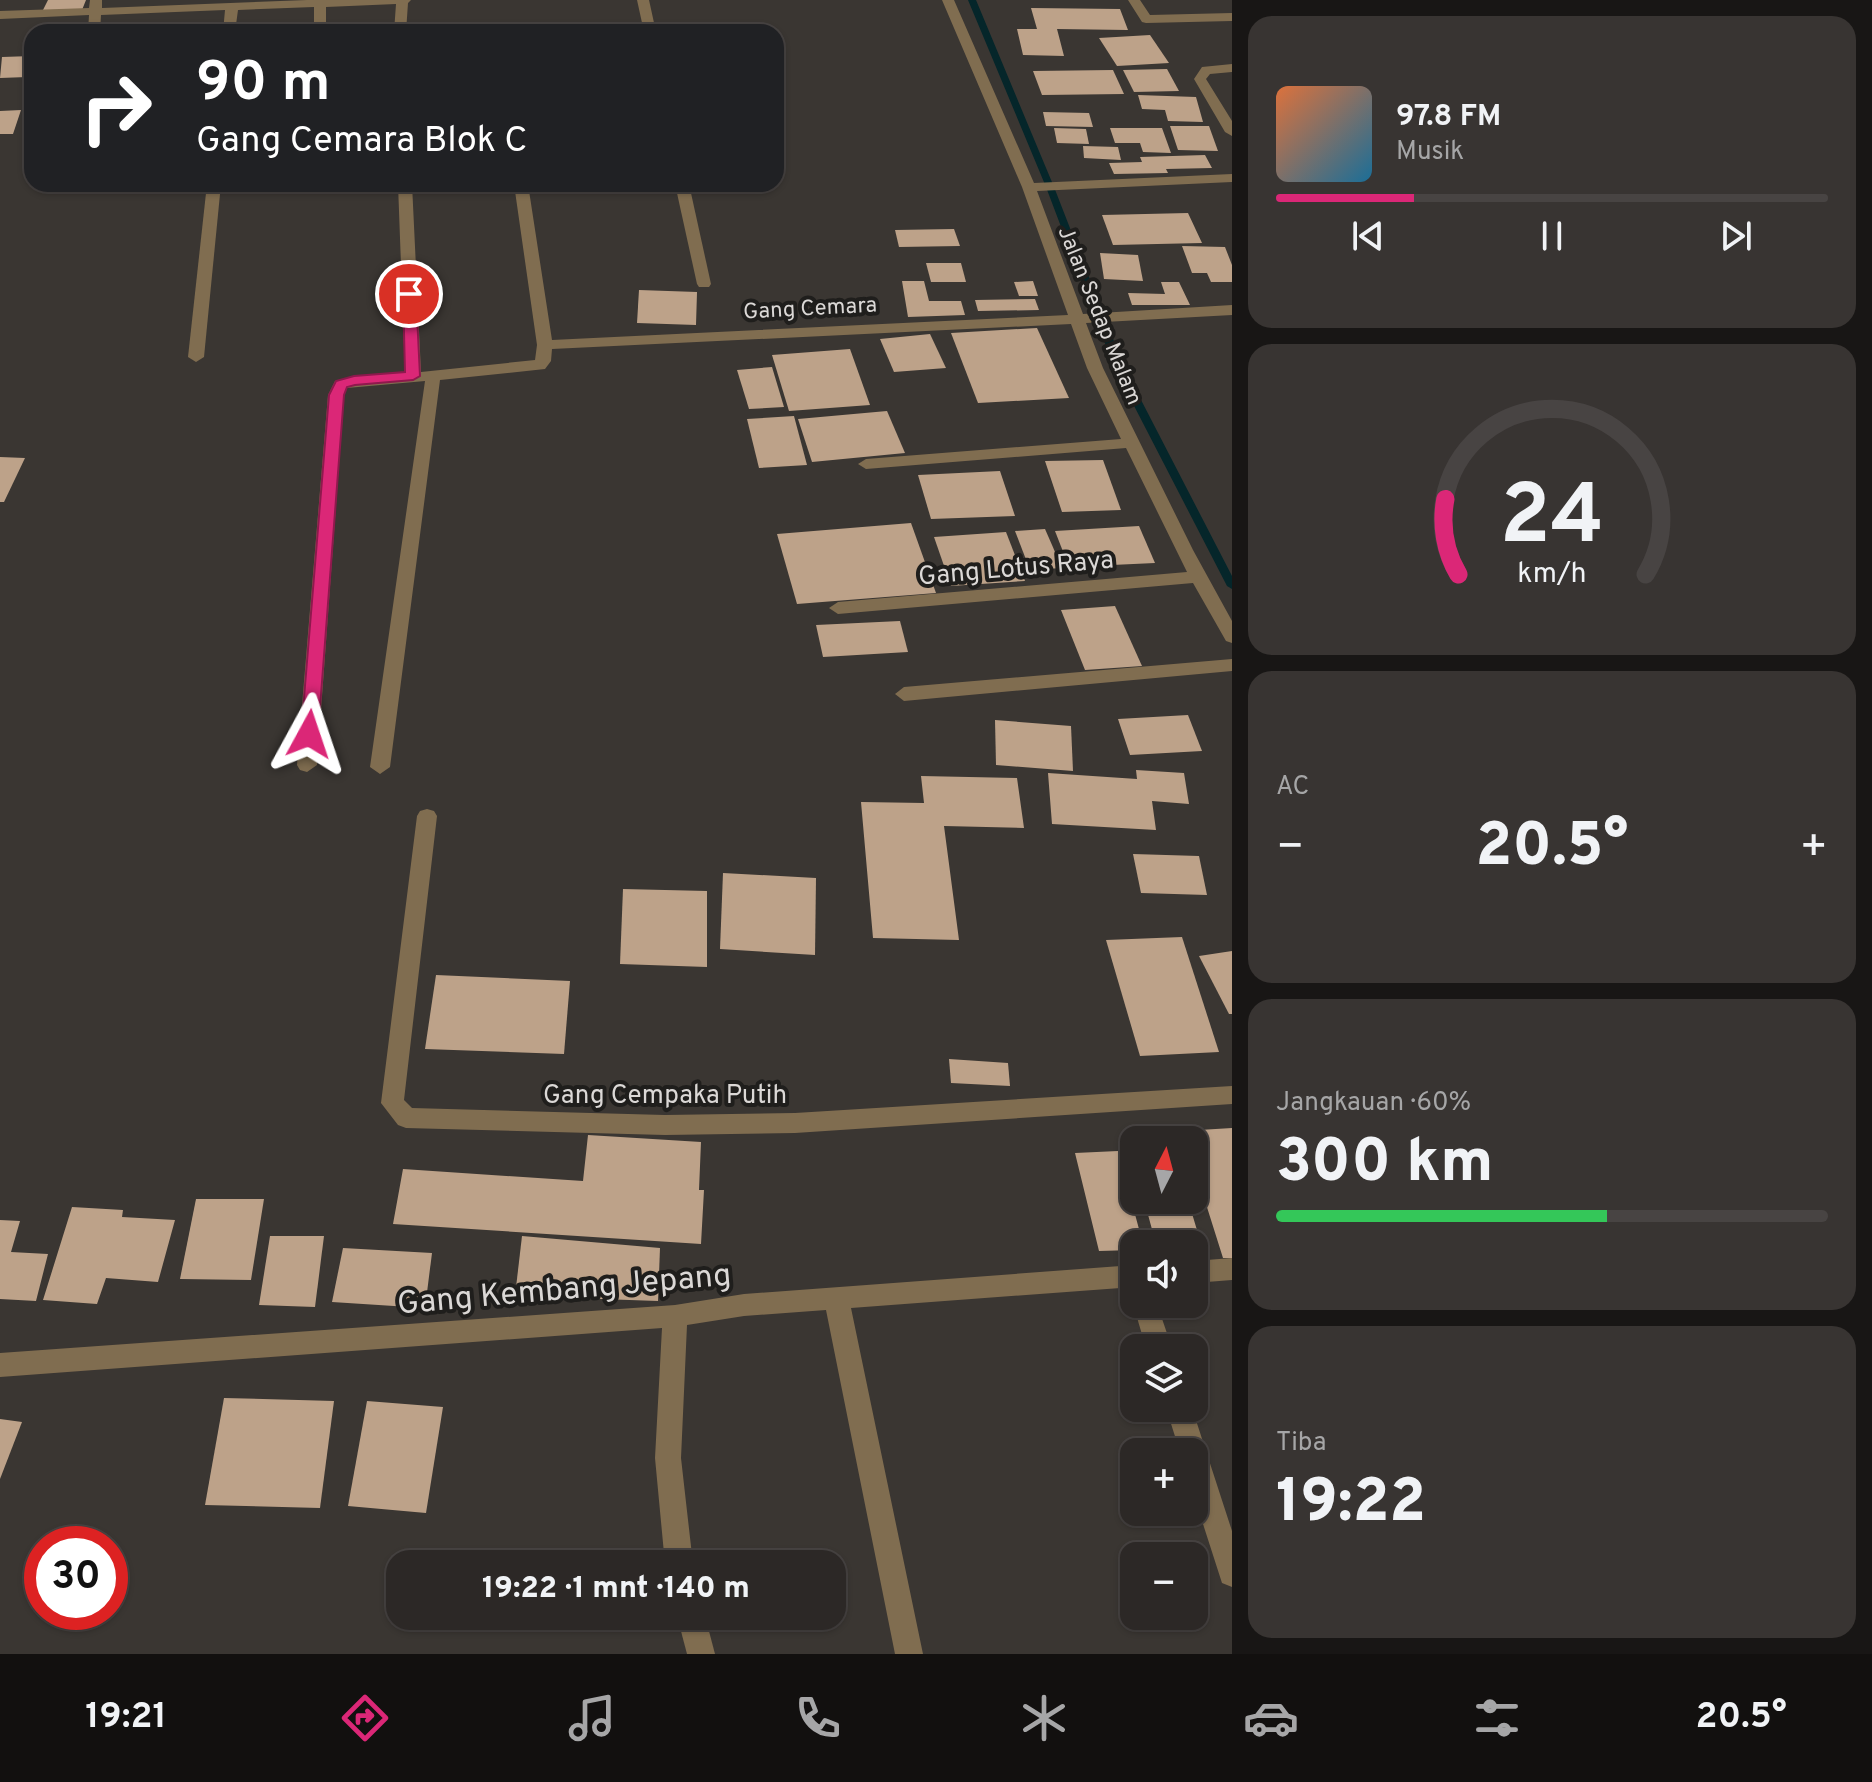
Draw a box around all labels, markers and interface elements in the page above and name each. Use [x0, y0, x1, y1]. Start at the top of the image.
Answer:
text: 90 m [196, 50, 331, 120]
icon: right [64, 56, 168, 160]
text: 97.8 FM [1396, 99, 1501, 136]
text: Gang Cemara Blok C [196, 119, 528, 165]
text: Musik [1396, 136, 1464, 169]
icon: previous [1346, 214, 1390, 258]
icon: pause [1530, 214, 1574, 258]
icon: next [1714, 214, 1758, 258]
street label: Jalan Sedap Malam [1050, 223, 1147, 409]
pin [375, 260, 443, 328]
icon: arrive [387, 272, 431, 316]
street label: Gang Cemara [743, 293, 878, 326]
text: 24 [1500, 468, 1604, 573]
street label: Gang Lotus Raya [917, 545, 1115, 594]
text: km/h [1517, 558, 1587, 594]
position arrow [267, 692, 351, 776]
text: AC [1276, 771, 1309, 804]
text: 20.5° [1476, 811, 1628, 887]
text: − [1276, 821, 1304, 877]
text: + [1800, 821, 1828, 877]
street label: Gang Cempaka Putih [543, 1080, 787, 1113]
text: Jangkauan · 60% [1276, 1087, 1471, 1120]
north arrow [1120, 1126, 1208, 1214]
map controls [1120, 1126, 1208, 1630]
text: 300 km [1276, 1127, 1493, 1203]
button: sound [1120, 1230, 1208, 1318]
street label: Gang Kembang Jepang [396, 1256, 733, 1326]
button: layers [1120, 1334, 1208, 1422]
text: Tiba [1276, 1427, 1326, 1460]
button: + [1120, 1438, 1208, 1526]
text: 19:22 [1276, 1467, 1426, 1543]
speed limit sign: 30 [24, 1526, 128, 1630]
button: − [1120, 1542, 1208, 1630]
text: 19:22 · 1 mnt · 140 m [482, 1571, 750, 1608]
icon: directions [337, 1690, 393, 1746]
icon: music [564, 1690, 620, 1746]
icon: phone [790, 1690, 846, 1746]
icon: climate [1016, 1690, 1072, 1746]
icon: car [1243, 1690, 1299, 1746]
icon: filters [1469, 1690, 1525, 1746]
text: 19:21 [85, 1695, 167, 1741]
text: 20.5° [1695, 1695, 1787, 1741]

